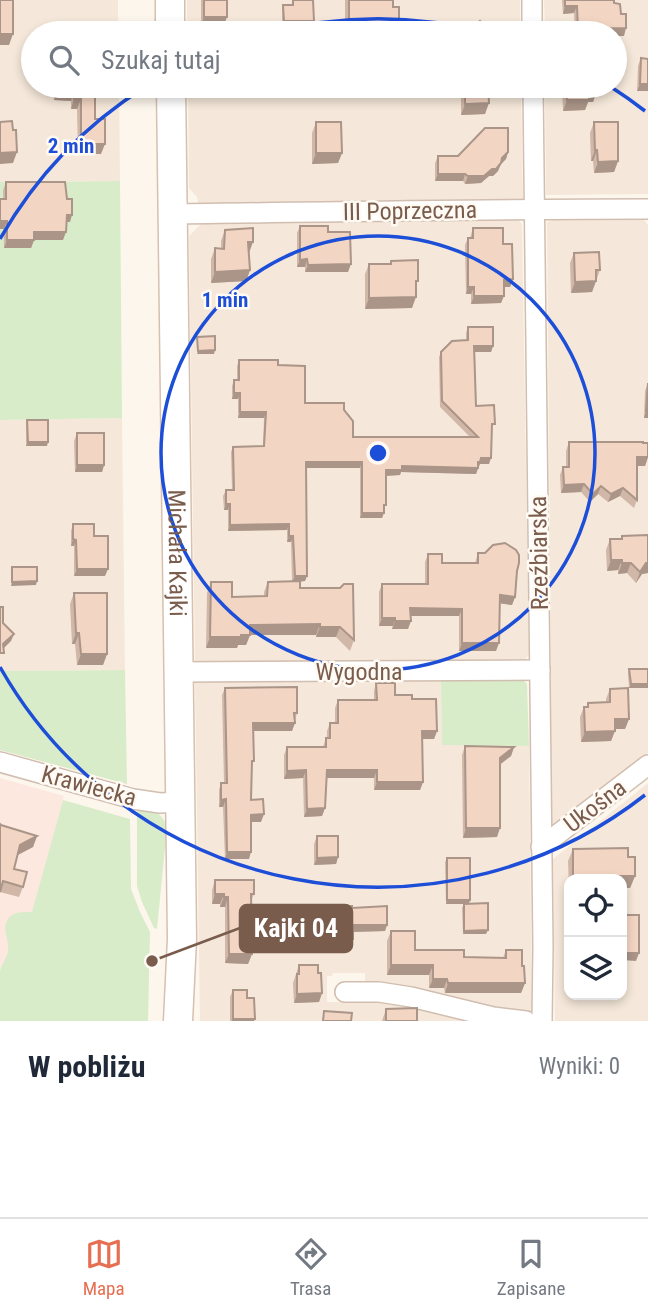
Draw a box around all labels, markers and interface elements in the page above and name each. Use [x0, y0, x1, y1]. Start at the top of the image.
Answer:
search box [21, 21, 627, 98]
icon: search [45, 41, 83, 79]
text: Szukaj tutaj [101, 45, 221, 75]
text: 2 min [48, 134, 94, 158]
street label: III Poprzeczna [343, 196, 477, 226]
text: 1 min [202, 288, 248, 312]
centre of rings [366, 441, 390, 465]
street label: Michała Kajki [162, 489, 192, 617]
street label: Rzeźbiarska [524, 496, 554, 610]
street label: Wygodna [315, 658, 403, 686]
street label: Krawiecka [38, 760, 140, 812]
street label: Ukośna [558, 774, 632, 838]
map controls [564, 874, 627, 1000]
button: locate [564, 874, 627, 937]
callout: Kajki 04 [240, 905, 352, 952]
text: Kajki 04 [254, 913, 338, 943]
button: layers [564, 937, 627, 1000]
text: W pobliżu [28, 1049, 145, 1084]
text: Wyniki: 0 [539, 1053, 620, 1080]
tab: Mapa [83, 1235, 125, 1300]
tab: Trasa [290, 1235, 331, 1300]
tab: Zapisane [497, 1235, 565, 1300]

